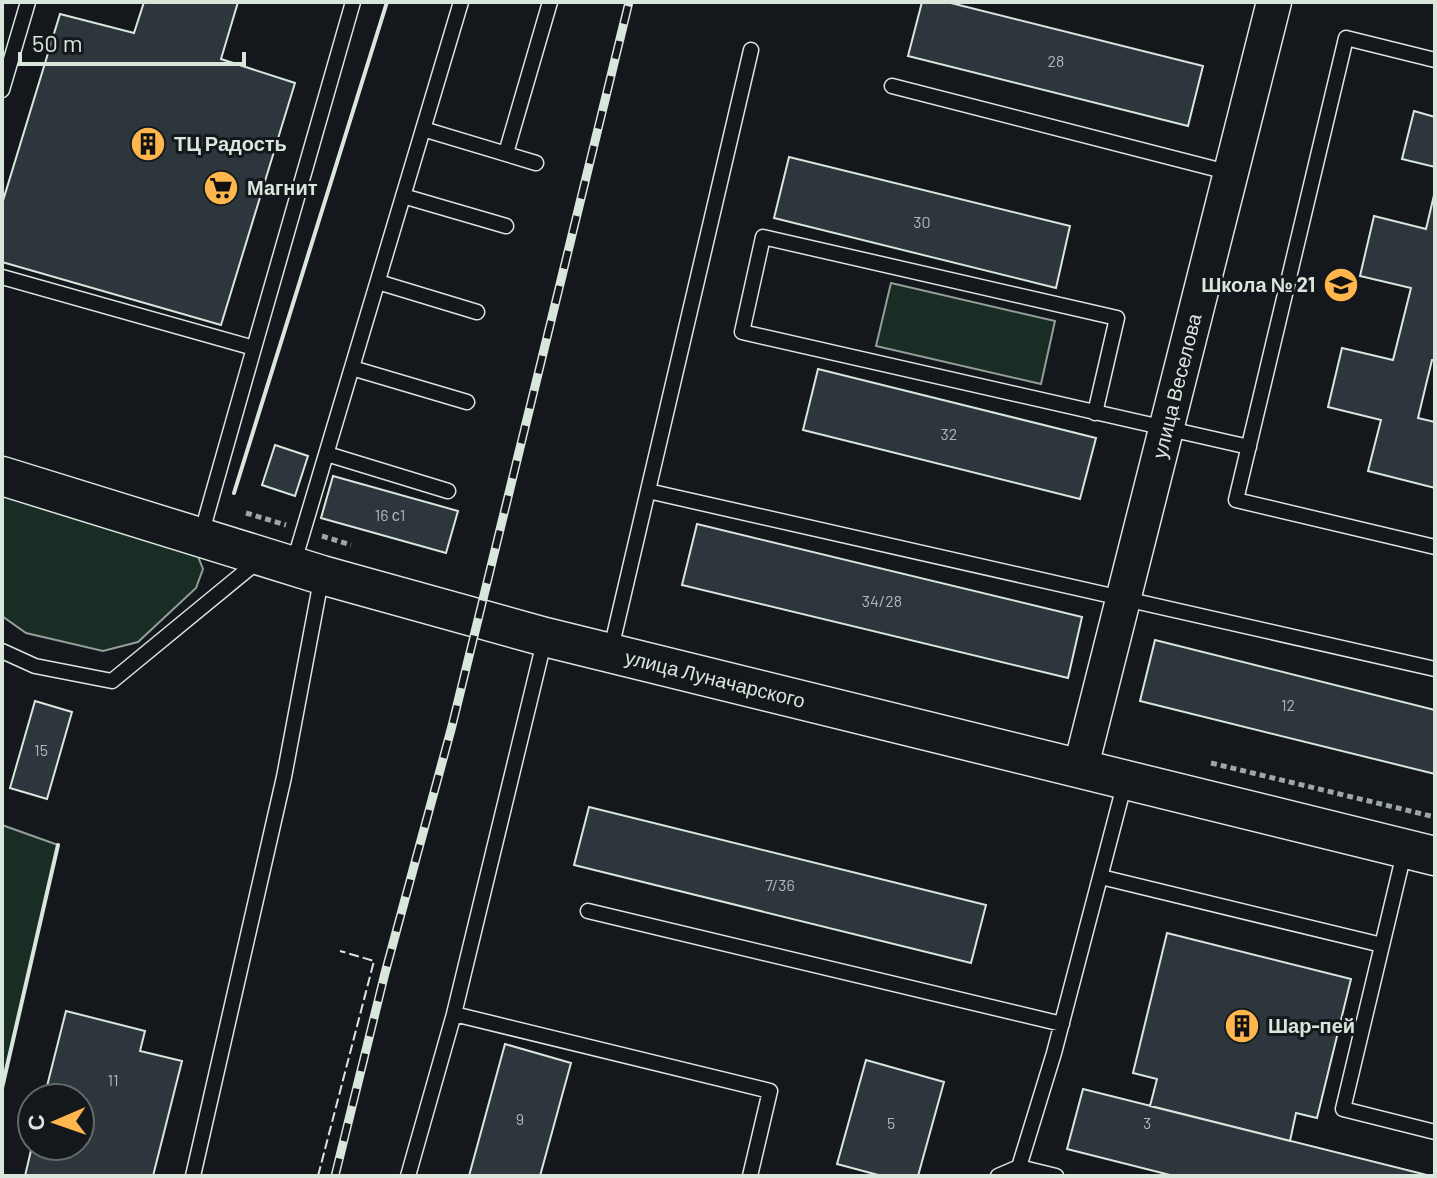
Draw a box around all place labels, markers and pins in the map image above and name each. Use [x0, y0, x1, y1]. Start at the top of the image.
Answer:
building icon: ТЦ Радость [129, 125, 167, 163]
place label: ТЦ Радость [174, 131, 287, 155]
supermarket icon: Магнит [202, 169, 240, 207]
place label: Магнит [247, 175, 318, 199]
school or university icon: Школа № 21 [1322, 266, 1360, 304]
place label: Школа № 21 [1201, 272, 1315, 296]
building icon: Шар-пей [1223, 1007, 1261, 1045]
place label: Шар-пей [1268, 1013, 1355, 1037]

